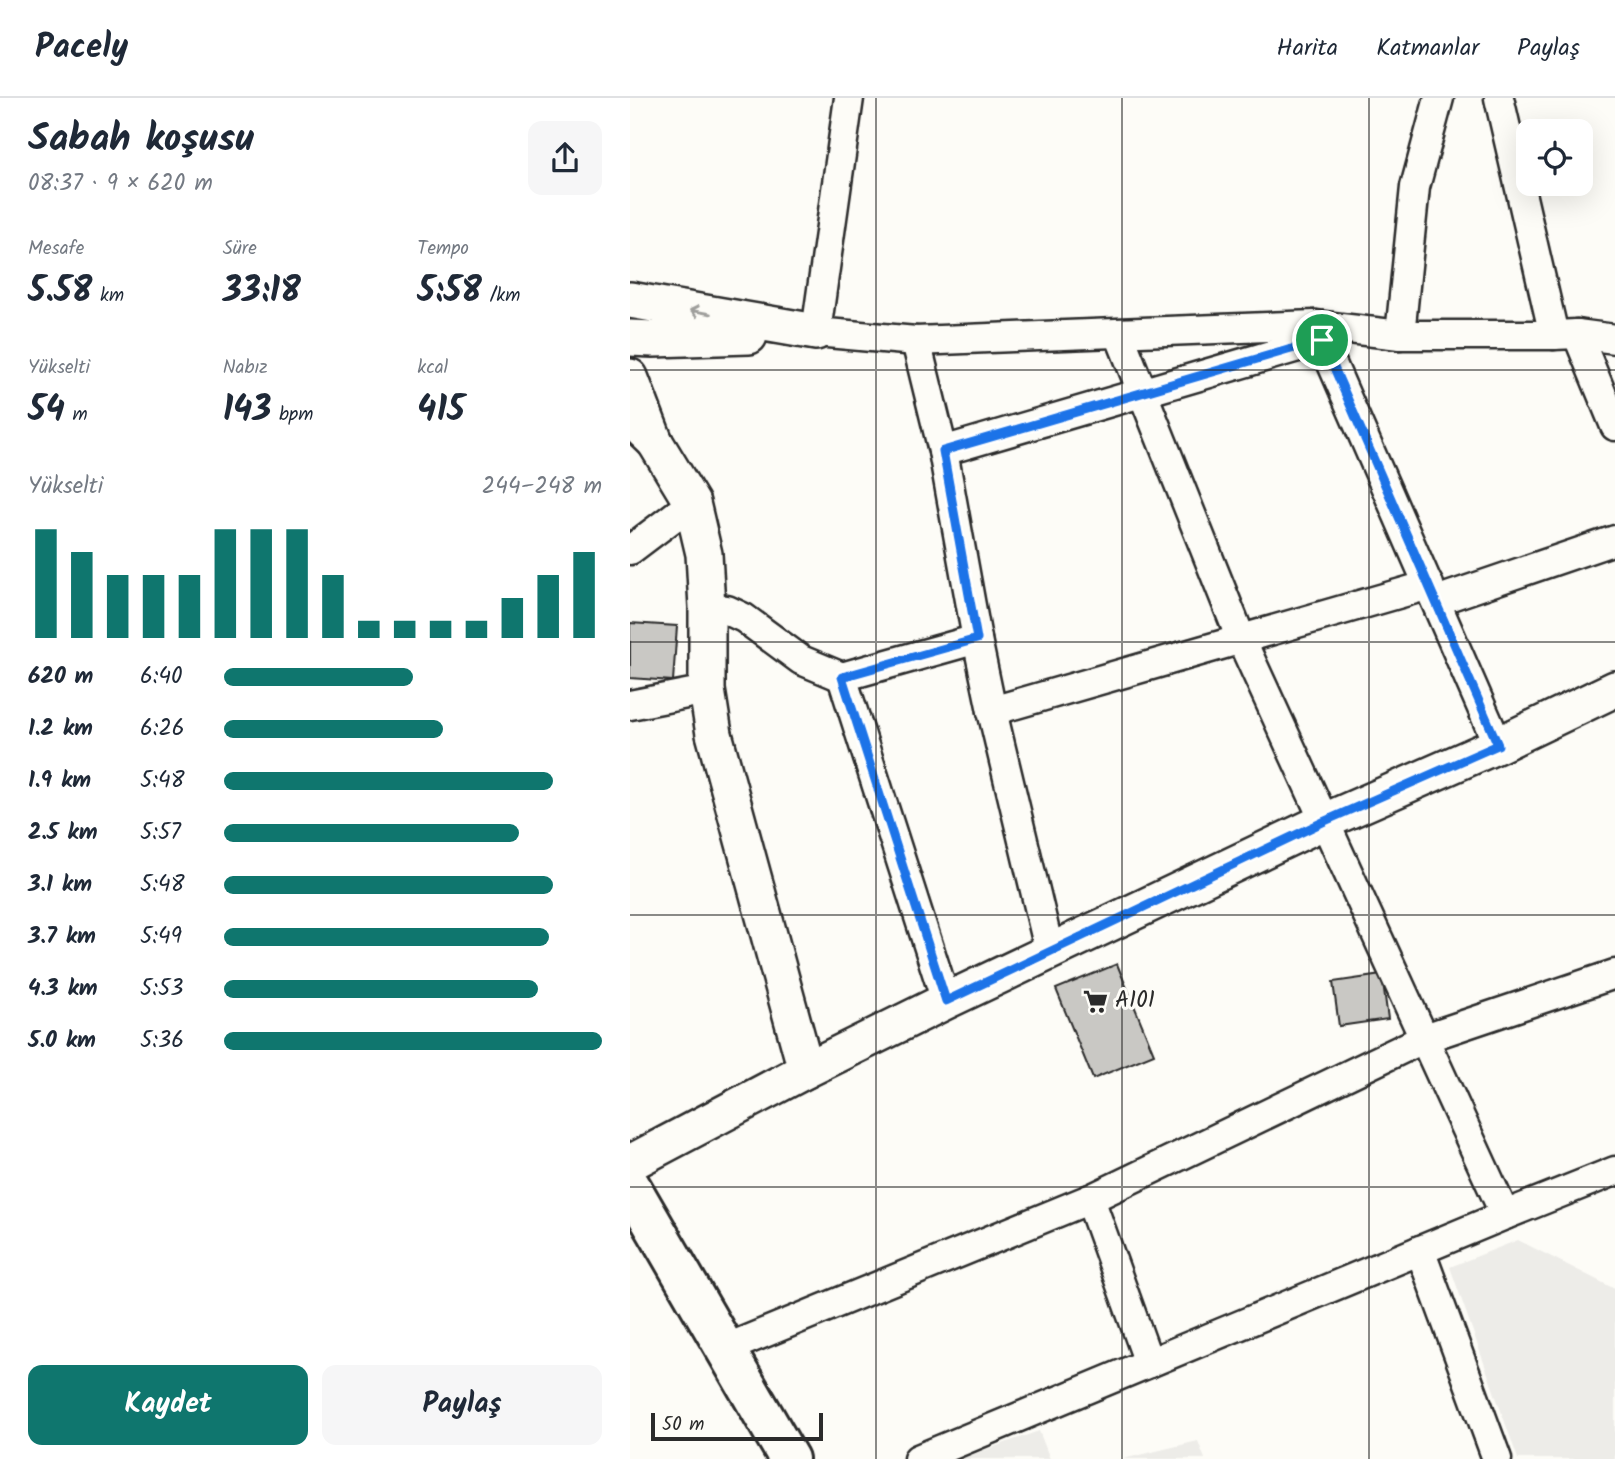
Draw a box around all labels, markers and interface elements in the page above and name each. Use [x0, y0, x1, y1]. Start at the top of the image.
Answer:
text: Pacely [35, 22, 128, 75]
text: Harita [1277, 29, 1338, 68]
text: Katmanlar [1376, 29, 1479, 68]
text: Paylaş [1517, 29, 1580, 68]
text: Sabah koşusu [28, 110, 254, 170]
map controls [1516, 119, 1593, 196]
button: locate [1516, 119, 1593, 196]
button: share [528, 121, 602, 195]
text: 08:37 · 9 × 620 m [28, 166, 213, 202]
text: Mesafe [28, 234, 84, 264]
text: Süre [223, 234, 257, 264]
text: Tempo [417, 234, 469, 264]
text: 5.58 [28, 264, 92, 320]
text: 33:18 [223, 264, 301, 320]
text: 5:58 [417, 264, 482, 320]
text: km [92, 281, 124, 311]
text: /km [482, 281, 520, 311]
one-way arrow [689, 305, 712, 318]
pin [1292, 310, 1352, 370]
icon: arrive [1303, 321, 1341, 359]
text: Yükselti [28, 353, 90, 383]
text: Nabız [223, 353, 268, 383]
text: kcal [417, 353, 448, 383]
text: 54 [28, 383, 65, 439]
text: 143 [223, 383, 271, 439]
text: 415 [417, 383, 465, 439]
text: m [65, 400, 88, 430]
text: bpm [271, 400, 313, 430]
text: Yükselti [28, 469, 103, 505]
text: 244–248 m [482, 469, 602, 505]
text: 620 m [28, 659, 93, 695]
text: 6:40 [140, 659, 183, 695]
text: 1.2 km [28, 711, 93, 747]
text: 6:26 [140, 711, 185, 747]
text: 1.9 km [28, 763, 91, 799]
text: 5:48 [140, 763, 185, 799]
text: 2.5 km [28, 815, 98, 851]
text: 5:57 [140, 815, 181, 851]
text: 3.1 km [28, 867, 92, 903]
text: 5:48 [140, 867, 185, 903]
text: 3.7 km [28, 919, 96, 955]
text: 5:49 [140, 919, 182, 955]
text: 4.3 km [28, 971, 98, 1007]
text: 5:53 [140, 971, 184, 1007]
place label: A101 [1115, 983, 1155, 1019]
supermarket icon: A101 [1081, 987, 1109, 1015]
text: 5.0 km [28, 1023, 96, 1059]
text: 5:36 [140, 1023, 184, 1059]
button: Kaydet [28, 1365, 308, 1445]
button: Paylaş [322, 1365, 602, 1445]
scale bar [651, 1410, 822, 1442]
text: 50 m [662, 1410, 704, 1440]

